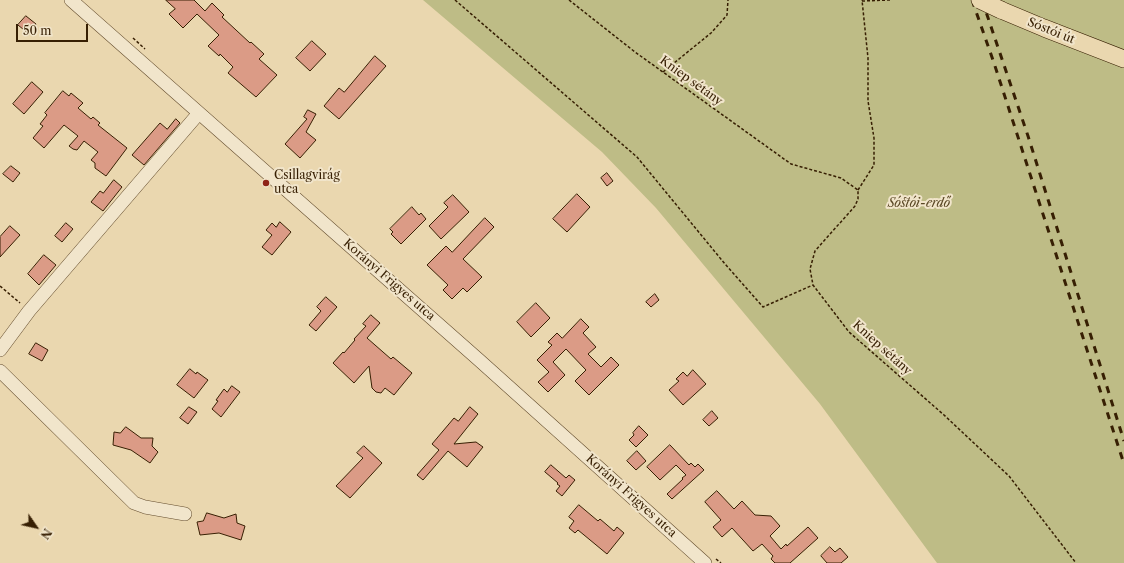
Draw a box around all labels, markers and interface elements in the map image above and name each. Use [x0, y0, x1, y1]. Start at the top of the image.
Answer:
street label: Sóstói út [1025, 15, 1077, 47]
scale bar [18, 16, 90, 42]
text: 50 m [23, 23, 52, 38]
street label: Kniep sétány [657, 53, 725, 109]
place label: Csillagvirág utca [274, 169, 340, 197]
marker: Csillagvirág utca [261, 178, 271, 188]
park label: Sóstói-erdő [888, 197, 950, 211]
street label: Korányi Frigyes utca [340, 236, 438, 324]
street label: Kniep sétány [850, 318, 914, 378]
street label: Korányi Frigyes utca [583, 452, 679, 540]
north arrow [16, 507, 56, 547]
text: N [37, 526, 54, 542]

